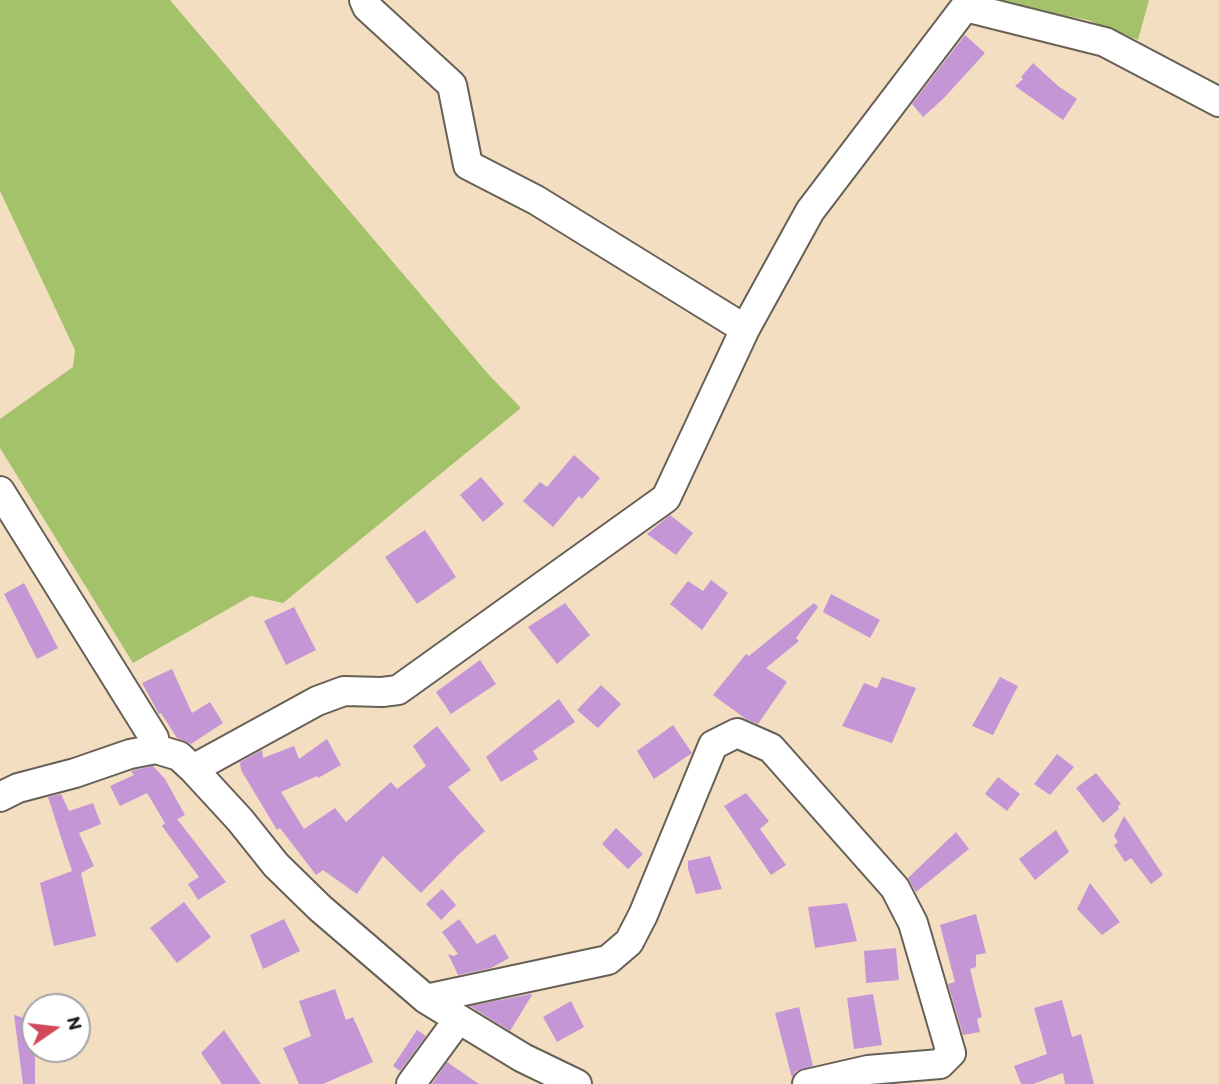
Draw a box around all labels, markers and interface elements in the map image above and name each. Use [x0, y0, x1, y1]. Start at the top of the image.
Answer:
north arrow [21, 993, 91, 1063]
text: N [62, 1014, 88, 1032]

